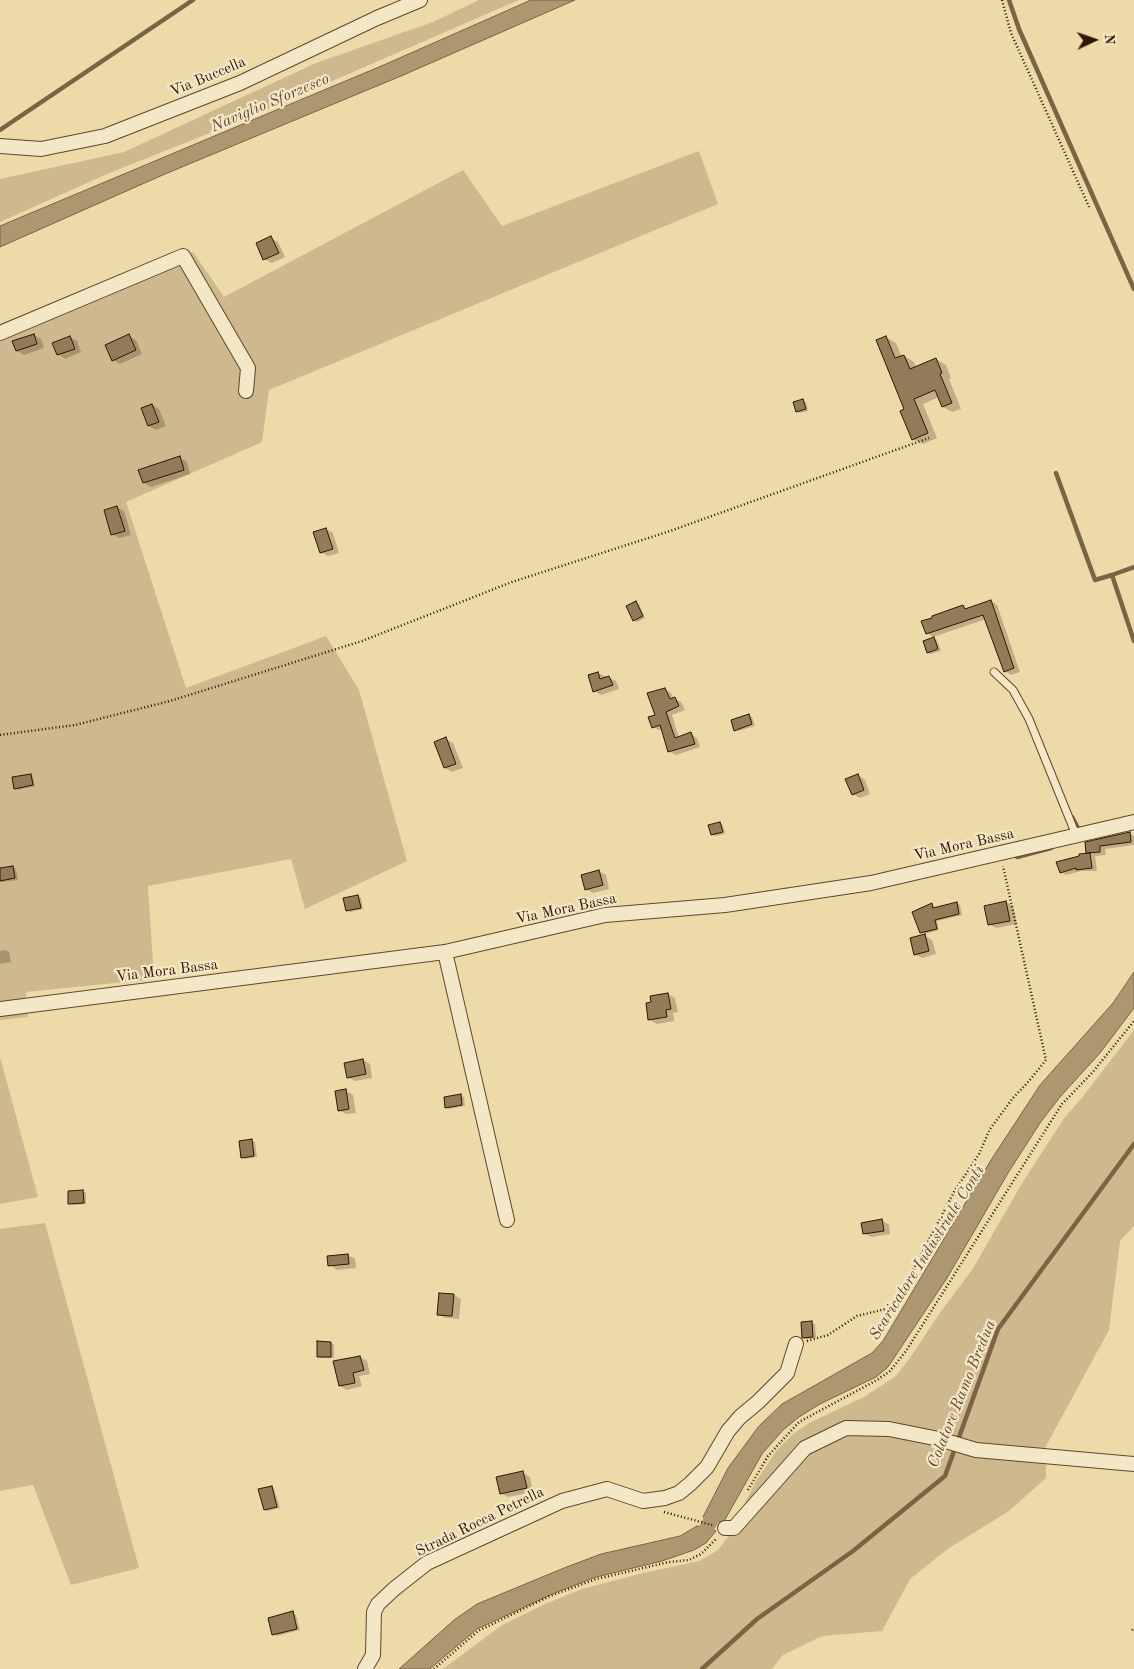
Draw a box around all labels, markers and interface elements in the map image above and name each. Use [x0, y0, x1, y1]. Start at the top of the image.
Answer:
north arrow [1069, 15, 1119, 65]
text: N [1102, 33, 1116, 45]
street label: Via Buccella [167, 53, 249, 101]
water label: Naviglio Sforzesco [208, 69, 332, 137]
street label: Via Mora Bassa [912, 825, 1016, 865]
street label: Via Mora Bassa [514, 890, 618, 928]
street label: Via Mora Bassa [115, 956, 219, 986]
water label: Scaricatore Industriale Conti [865, 1162, 989, 1344]
water label: Colatore Ramo Bredua [924, 1317, 1000, 1471]
street label: Strada Rocca Petrella [413, 1483, 547, 1561]

